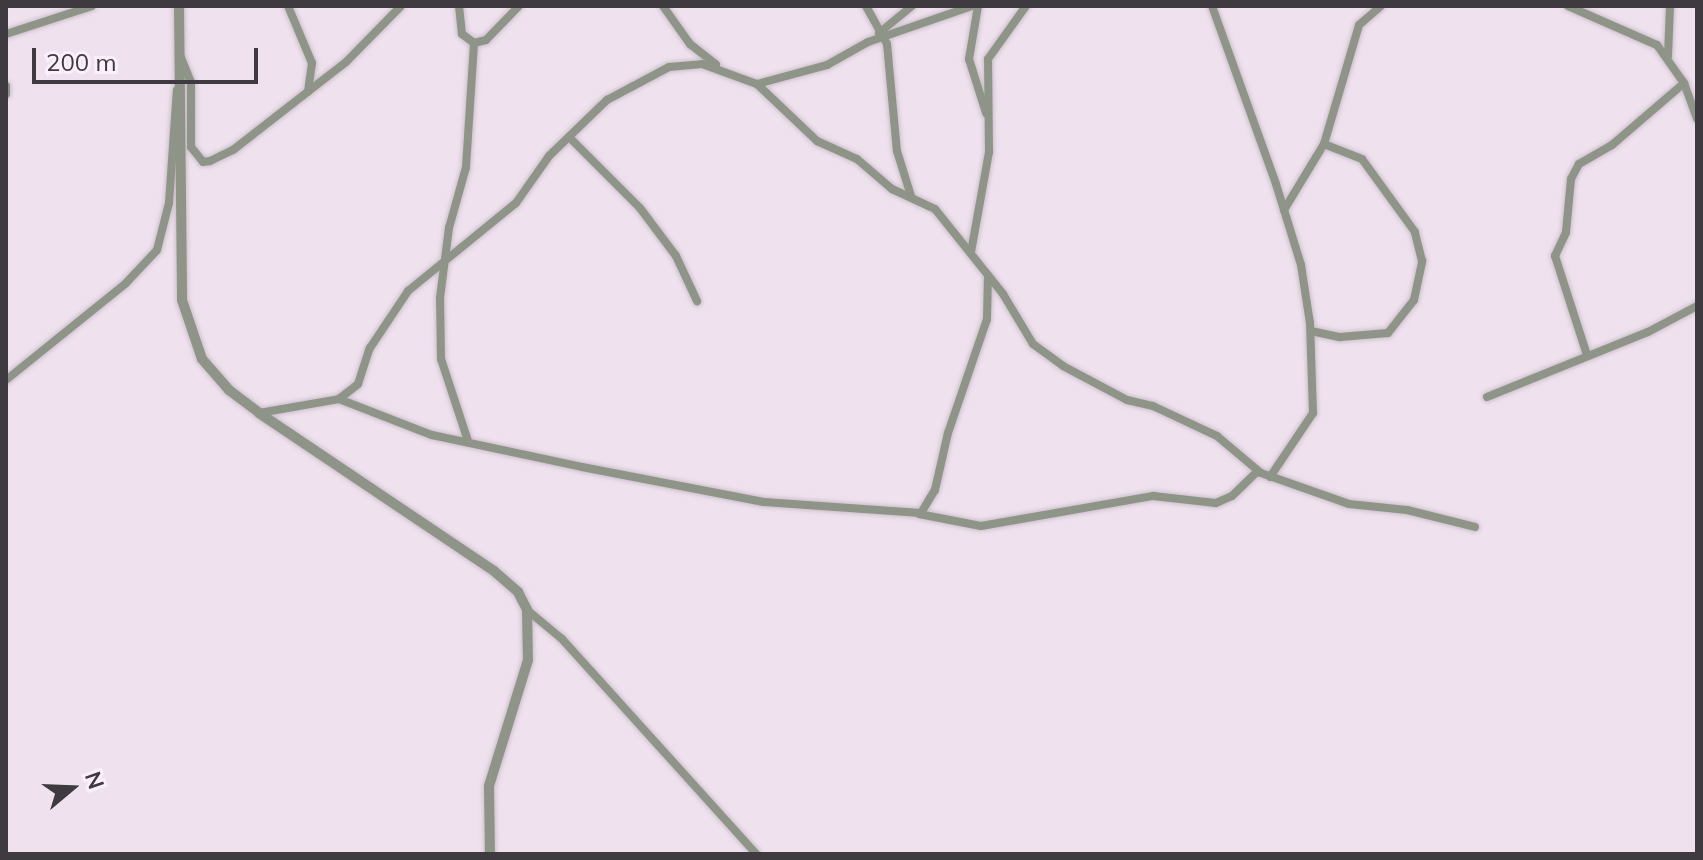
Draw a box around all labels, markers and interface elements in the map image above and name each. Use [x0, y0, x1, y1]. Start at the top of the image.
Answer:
scale bar [36, 32, 262, 82]
text: 200 m [46, 47, 117, 77]
north arrow [32, 748, 112, 828]
text: N [79, 768, 111, 793]

